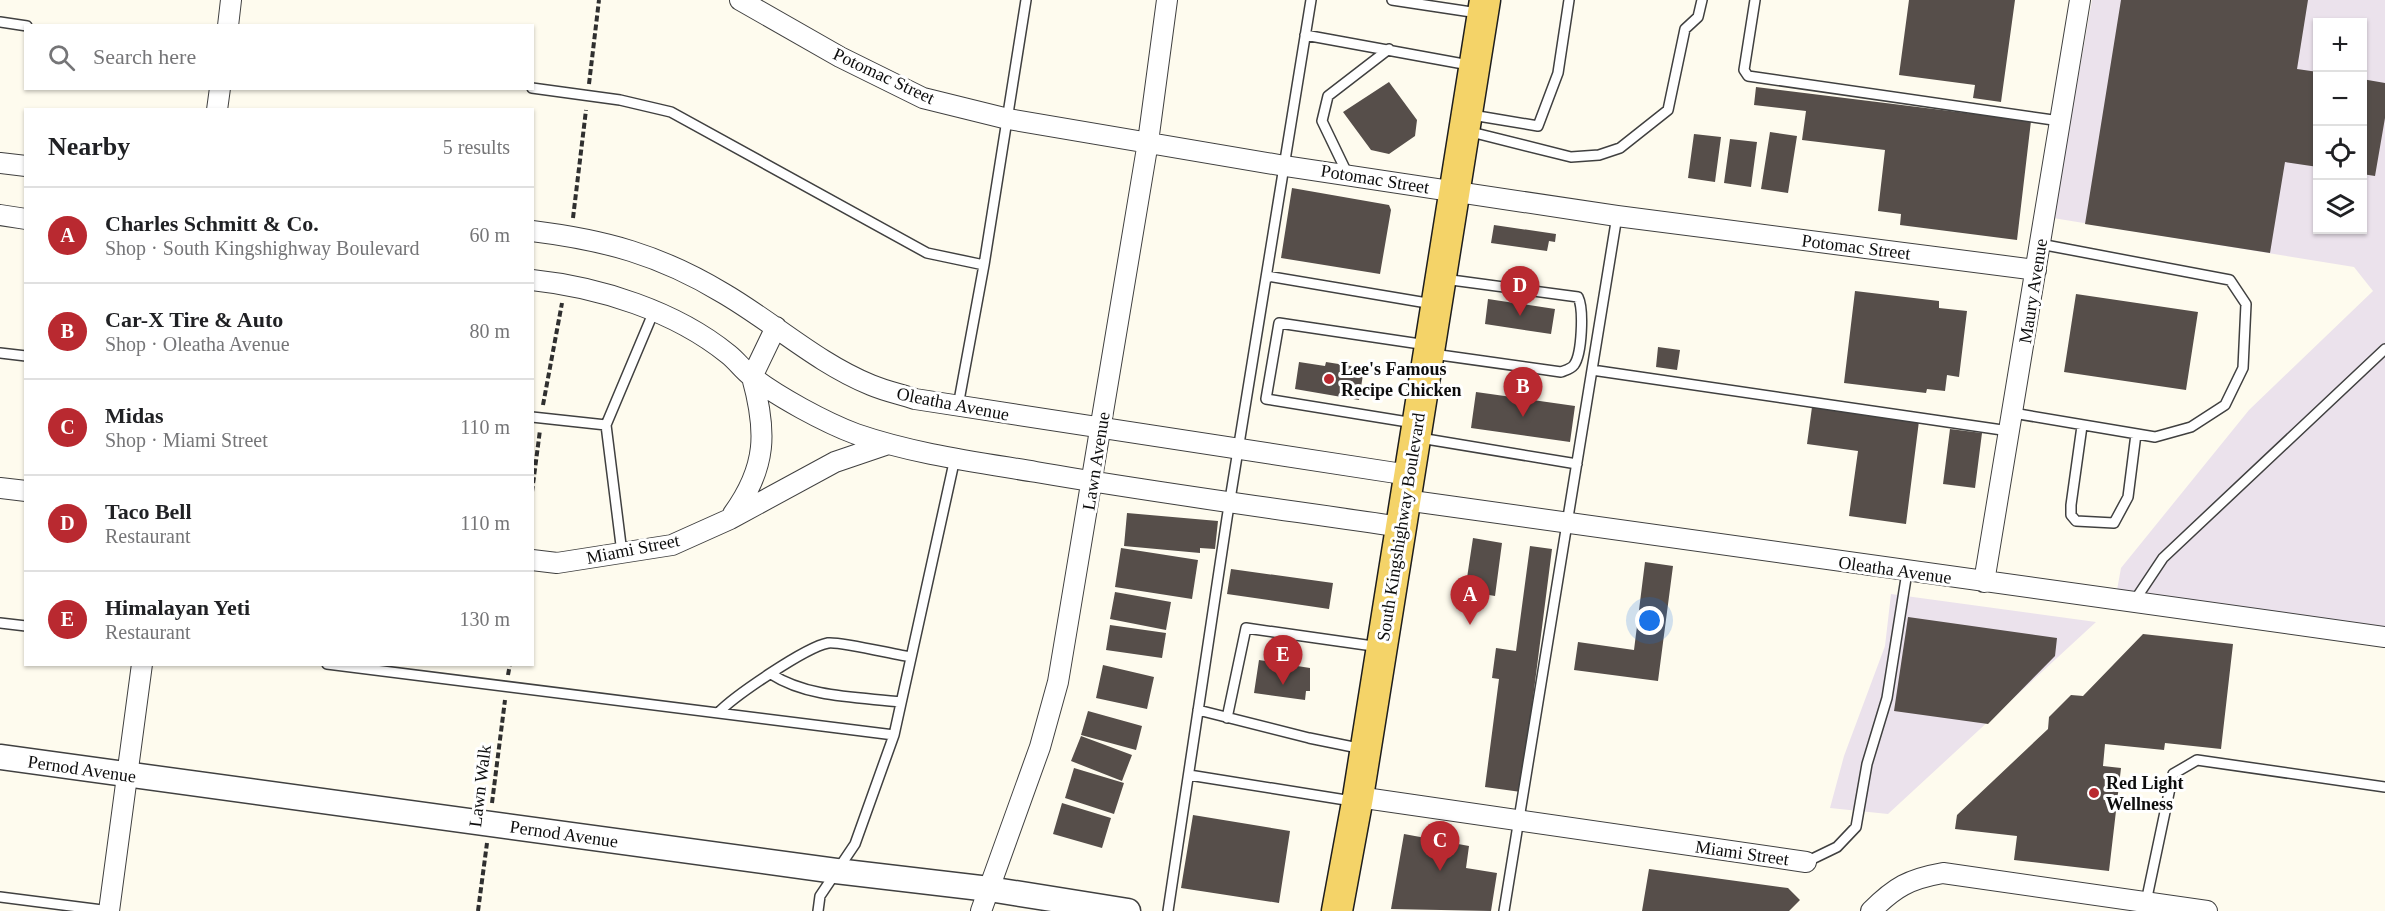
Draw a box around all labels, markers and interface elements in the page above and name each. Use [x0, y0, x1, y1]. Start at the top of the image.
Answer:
map controls [2313, 18, 2367, 234]
button: + [2313, 18, 2367, 72]
search box [24, 24, 534, 90]
icon: search [45, 41, 78, 74]
text: Search here [93, 44, 196, 69]
street label: Potomac Street [830, 44, 938, 108]
button: − [2313, 72, 2367, 126]
button: locate [2313, 126, 2367, 180]
text: Nearby [48, 132, 130, 161]
text: 5 results [443, 136, 510, 158]
street label: Potomac Street [1319, 161, 1431, 197]
button: layers [2313, 180, 2367, 234]
text: Charles Schmitt & Co. [105, 211, 319, 236]
text: A [60, 224, 75, 246]
text: 60 m [469, 224, 510, 246]
street label: Potomac Street [1800, 230, 1912, 264]
text: Shop · South Kingshighway Boulevard [105, 237, 419, 259]
street label: Maury Avenue [2015, 237, 2051, 345]
pin: D [1500, 266, 1540, 316]
text: Car-X Tire & Auto [105, 307, 283, 332]
text: B [61, 320, 74, 342]
text: 80 m [469, 320, 510, 342]
text: Shop · Oleatha Avenue [105, 333, 290, 355]
place label: Lee's Famous Recipe Chicken [1341, 359, 1462, 400]
pin: B [1504, 368, 1543, 417]
marker: Lee's Famous Recipe Chicken [1322, 372, 1336, 386]
street label: Oleatha Avenue [895, 383, 1011, 425]
text: Midas [105, 403, 164, 428]
street label: Lawn Avenue [1078, 410, 1114, 512]
street label: South Kingshighway Boulevard [1373, 411, 1429, 643]
text: C [60, 416, 75, 438]
text: 110 m [460, 416, 510, 438]
text: Shop · Miami Street [105, 429, 268, 451]
text: Taco Bell [105, 499, 192, 524]
text: D [60, 512, 75, 534]
text: 110 m [460, 512, 510, 534]
text: Restaurant [105, 525, 191, 547]
street label: Miami Street [585, 530, 681, 568]
street label: Oleatha Avenue [1837, 552, 1953, 588]
pin: A [1450, 576, 1490, 625]
text: Himalayan Yeti [105, 595, 250, 620]
your location [1635, 606, 1664, 635]
text: E [61, 608, 74, 630]
text: 130 m [459, 608, 510, 630]
text: Restaurant [105, 621, 191, 643]
pin: E [1264, 636, 1302, 685]
street label: Lawn Walk [465, 744, 495, 828]
street label: Pernod Avenue [27, 752, 137, 786]
place label: Red Light Wellness [2106, 773, 2184, 814]
marker: Red Light Wellness [2087, 786, 2101, 800]
street label: Pernod Avenue [509, 817, 619, 851]
pin: C [1420, 822, 1460, 871]
street label: Miami Street [1694, 837, 1790, 869]

